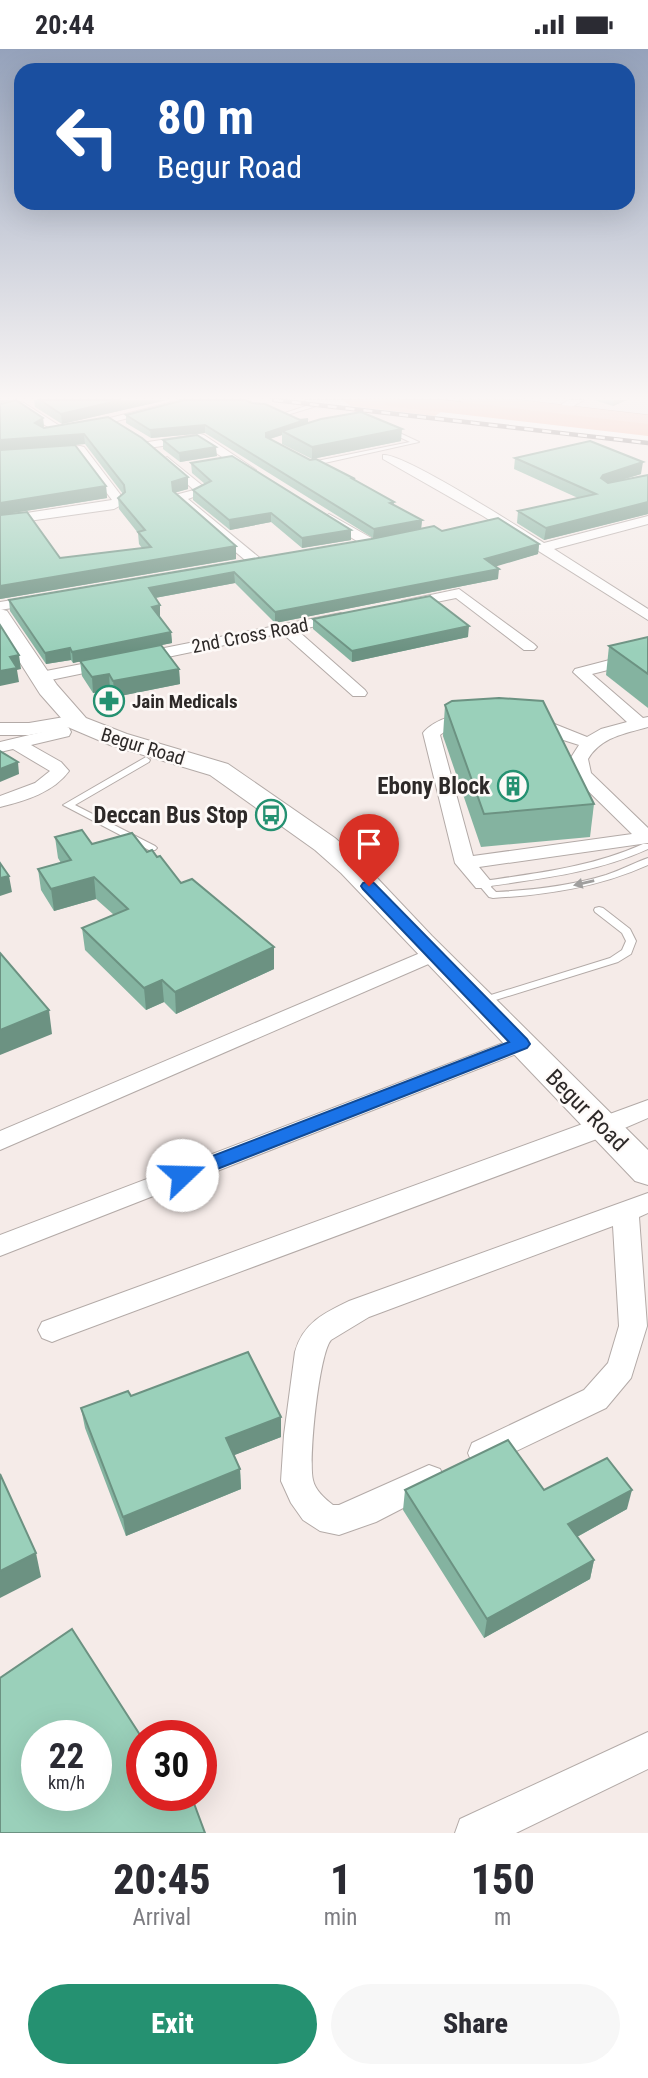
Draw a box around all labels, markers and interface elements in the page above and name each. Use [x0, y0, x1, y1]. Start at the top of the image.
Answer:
text: 20:44 [35, 10, 95, 40]
text: 80 m [157, 89, 254, 146]
icon: left [42, 91, 133, 182]
text: Begur Road [157, 148, 302, 186]
street label: 2nd Cross Road [190, 613, 310, 658]
pharmacy icon: Jain Medicals [92, 684, 126, 718]
place label: Jain Medicals [132, 690, 238, 713]
street label: Begur Road [98, 723, 187, 770]
building icon: Ebony Block [496, 769, 530, 803]
place label: Ebony Block [377, 773, 491, 800]
bus stop icon: Deccan Bus Stop [254, 798, 288, 832]
place label: Deccan Bus Stop [93, 802, 248, 829]
pin [339, 814, 399, 886]
icon: arrive [350, 825, 388, 863]
one-way arrow [572, 877, 594, 888]
street label: Begur Road [540, 1064, 633, 1157]
position arrow [145, 1138, 219, 1212]
speed limit sign: 30 [126, 1720, 217, 1811]
text: 22 [49, 1736, 84, 1777]
text: km/h [48, 1772, 85, 1793]
text: 20:45 [113, 1855, 210, 1904]
text: 1 [330, 1855, 351, 1904]
text: 150 [471, 1855, 535, 1904]
text: Arrival [133, 1904, 191, 1931]
text: min [324, 1904, 357, 1931]
text: m [494, 1904, 511, 1931]
button: Exit [28, 1984, 317, 2064]
button: Share [331, 1984, 620, 2064]

